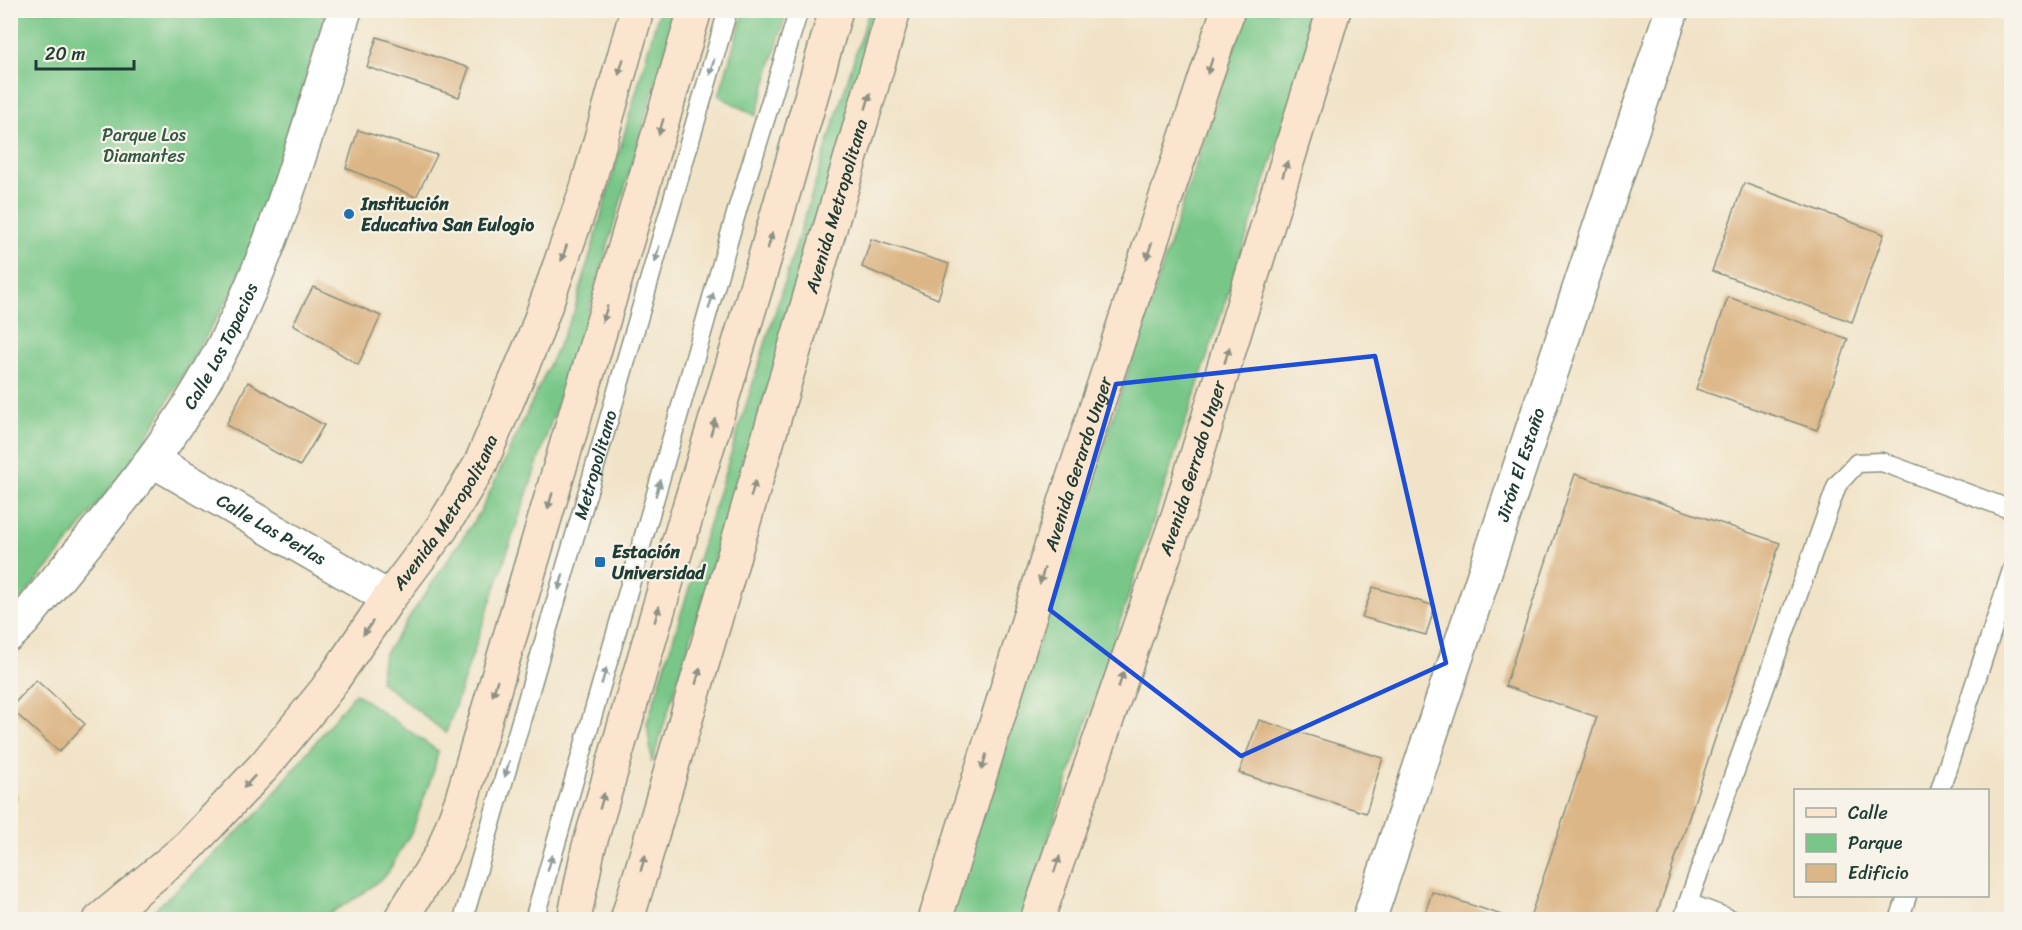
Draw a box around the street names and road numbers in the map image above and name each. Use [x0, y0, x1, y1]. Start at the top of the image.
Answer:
street label: Avenida Metropolitana [795, 115, 877, 298]
street label: Calle Los Topacios [174, 277, 267, 416]
street label: Avenida Gerardo Unger [1034, 371, 1122, 556]
street label: Avenida Gerrado Unger [1149, 375, 1235, 561]
street label: Jirón El Estaño [1486, 403, 1554, 527]
street label: Metropolitano [564, 406, 627, 523]
street label: Avenida Metropolitana [383, 430, 507, 598]
street label: Calle Las Perlas [210, 485, 333, 574]

